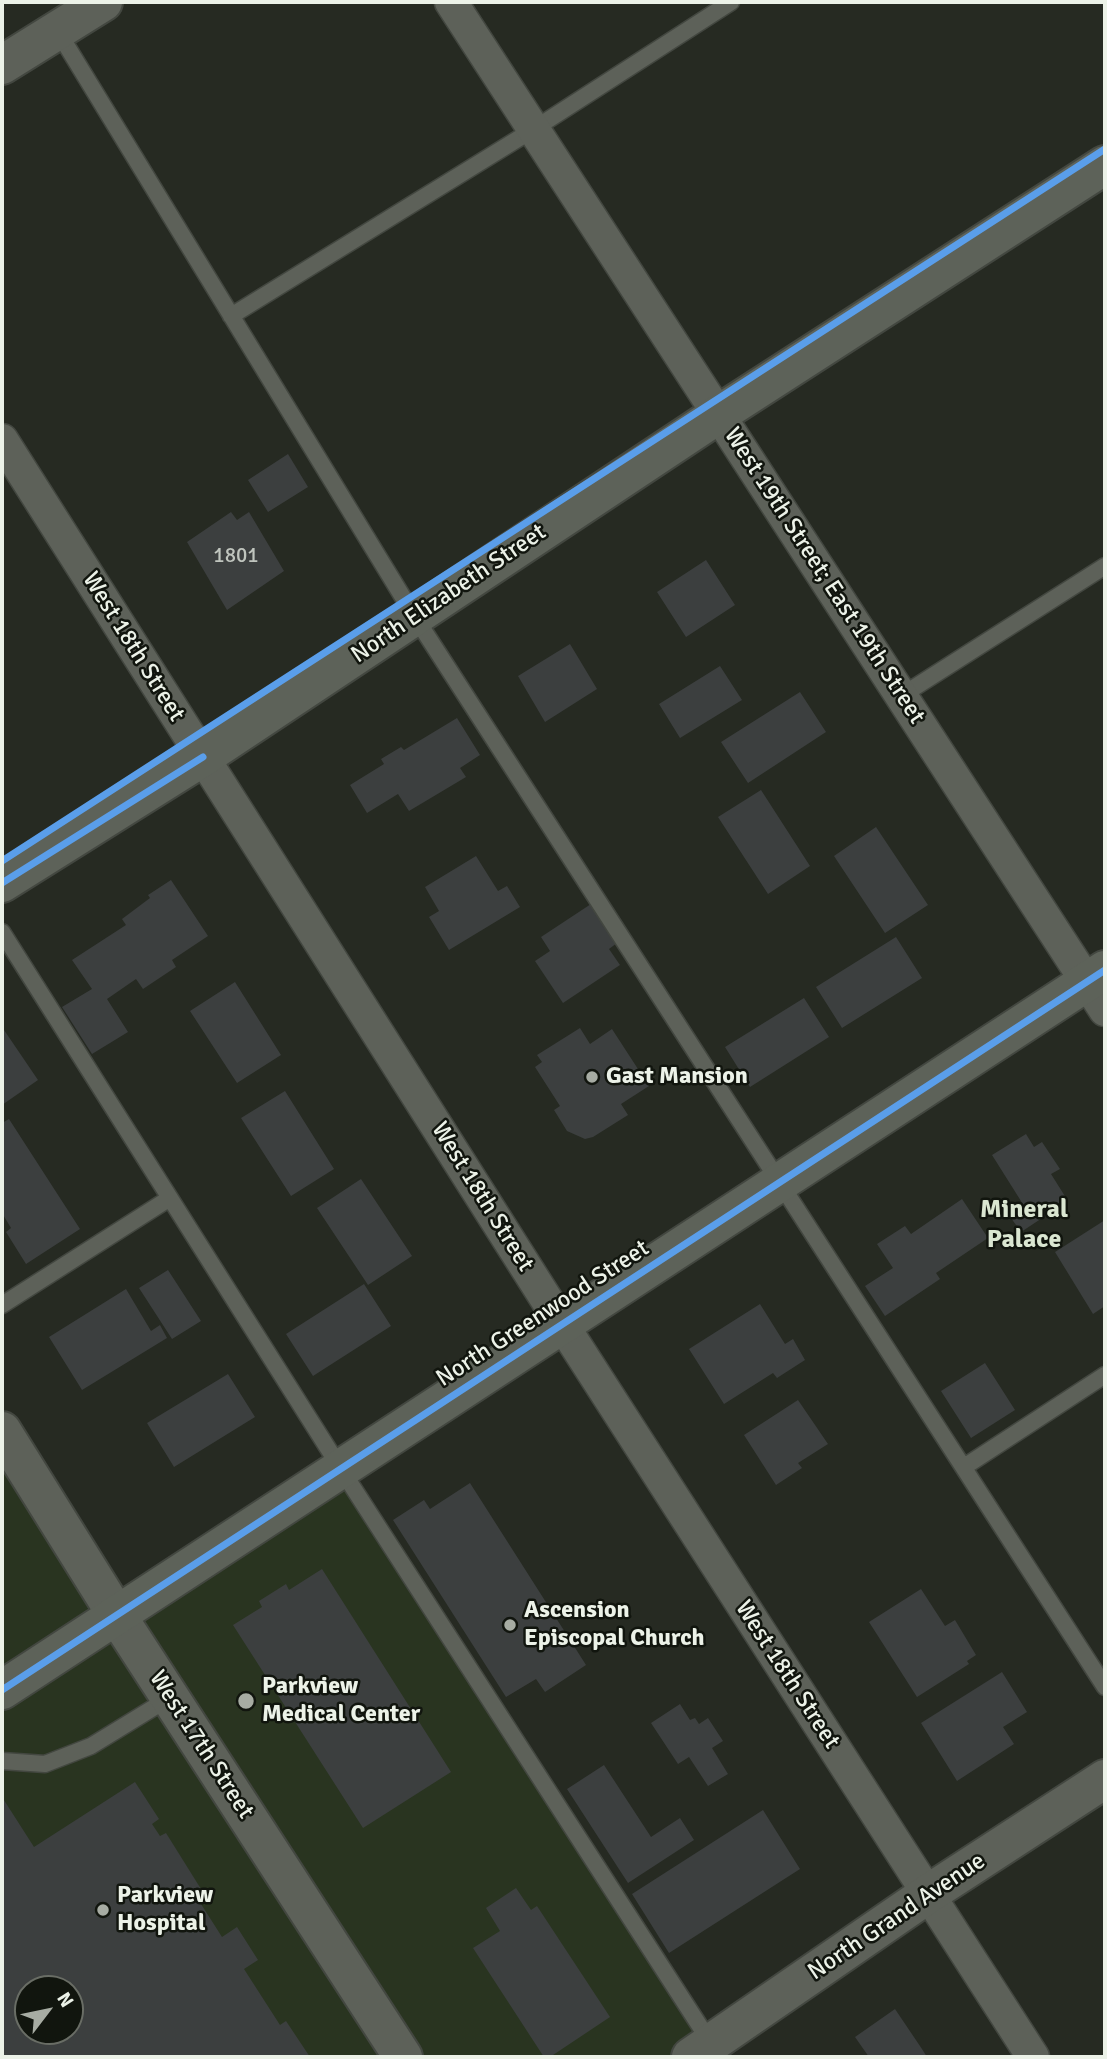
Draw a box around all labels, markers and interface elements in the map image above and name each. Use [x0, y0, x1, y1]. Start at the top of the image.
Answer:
street label: West 19th Street; East 19th Street [717, 422, 931, 730]
street label: North Elizabeth Street [346, 518, 552, 670]
house number: 1801 [213, 543, 259, 569]
street label: West 18th Street [76, 567, 190, 727]
place label: Gast Mansion [606, 1063, 748, 1091]
marker: Gast Mansion [584, 1069, 600, 1085]
street label: West 18th Street [425, 1117, 539, 1277]
district label: Mineral Palace [980, 1194, 1068, 1256]
street label: North Greenwood Street [431, 1234, 655, 1394]
street label: West 18th Street [728, 1596, 846, 1754]
place label: Ascension Episcopal Church [524, 1597, 705, 1653]
marker: Ascension Episcopal Church [502, 1617, 518, 1633]
street label: West 17th Street [142, 1666, 260, 1824]
place label: Parkview Medical Center [262, 1673, 420, 1729]
marker: Parkview Medical Center [236, 1691, 256, 1711]
street label: North Grand Avenue [803, 1847, 991, 1987]
place label: Parkview Hospital [117, 1882, 213, 1938]
marker: Parkview Hospital [95, 1902, 111, 1918]
north arrow [14, 1975, 84, 2045]
text: N [51, 1988, 79, 2012]

